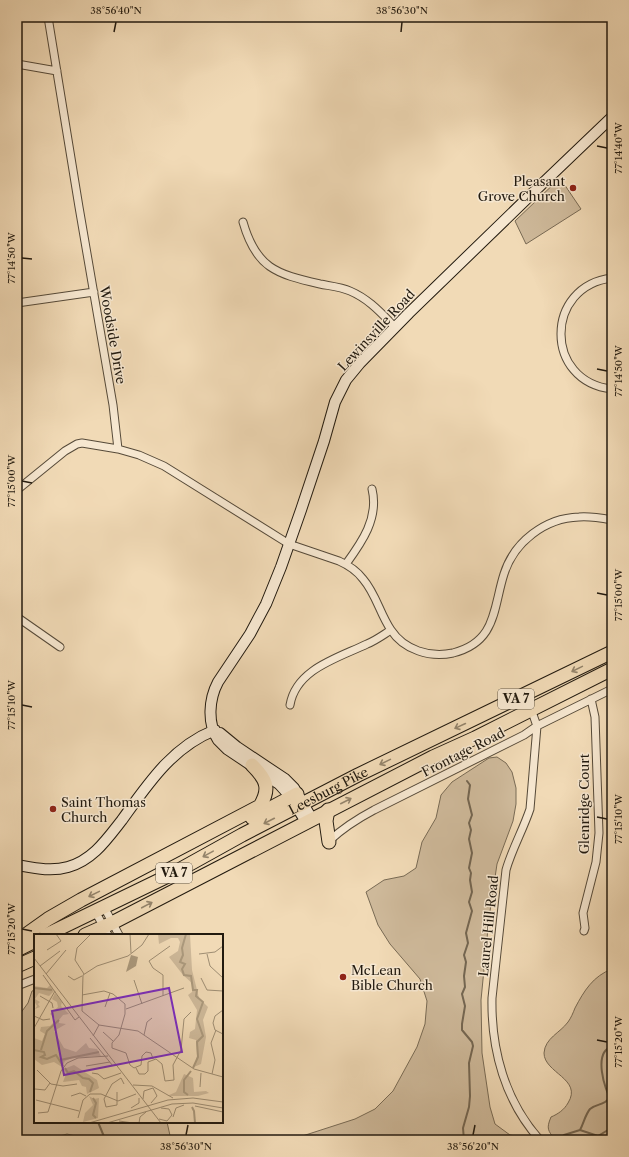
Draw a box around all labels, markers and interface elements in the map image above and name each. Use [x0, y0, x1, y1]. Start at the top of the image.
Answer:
text: 38°56'40"N [90, 4, 142, 17]
text: 38°56'30"N [376, 4, 428, 17]
text: 77°14'40"W [612, 121, 625, 174]
place label: Pleasant Grove Church [478, 173, 565, 204]
marker: Pleasant Grove Church [568, 183, 578, 193]
text: 77°14'50"W [5, 231, 18, 284]
street label: Woodside Drive [96, 284, 129, 385]
street label: Lewinsville Road [334, 286, 418, 374]
text: 77°14'50"W [612, 344, 625, 397]
text: 77°15'00"W [5, 454, 18, 507]
text: 77°15'00"W [612, 568, 625, 621]
one-way arrow [571, 666, 583, 673]
text: 77°15'10"W [5, 679, 18, 730]
road number: VA 7 [498, 689, 534, 709]
one-way arrow [455, 723, 467, 730]
street label: Frontage Road [419, 724, 507, 780]
street label: Glenridge Court [576, 753, 592, 854]
one-way arrow [379, 759, 391, 766]
street label: Leesburg Pike [286, 763, 370, 818]
text: 77°15'10"W [612, 793, 625, 844]
place label: Saint Thomas Church [61, 794, 146, 825]
one-way arrow [340, 797, 352, 804]
marker: Saint Thomas Church [48, 804, 58, 814]
one-way arrow [264, 818, 276, 825]
one-way arrow [202, 851, 214, 858]
road number: VA 7 [156, 863, 192, 883]
street label: Laurel Hill Road [475, 875, 501, 977]
one-way arrow [88, 891, 100, 898]
one-way arrow [140, 900, 152, 908]
text: 77°15'20"W [5, 902, 18, 955]
inset map [34, 934, 223, 1123]
place label: McLean Bible Church [351, 962, 433, 993]
marker: McLean Bible Church [338, 972, 348, 982]
text: 77°15'20"W [612, 1015, 625, 1068]
text: 38°56'30"N [160, 1140, 212, 1153]
text: 38°56'20"N [447, 1140, 499, 1153]

